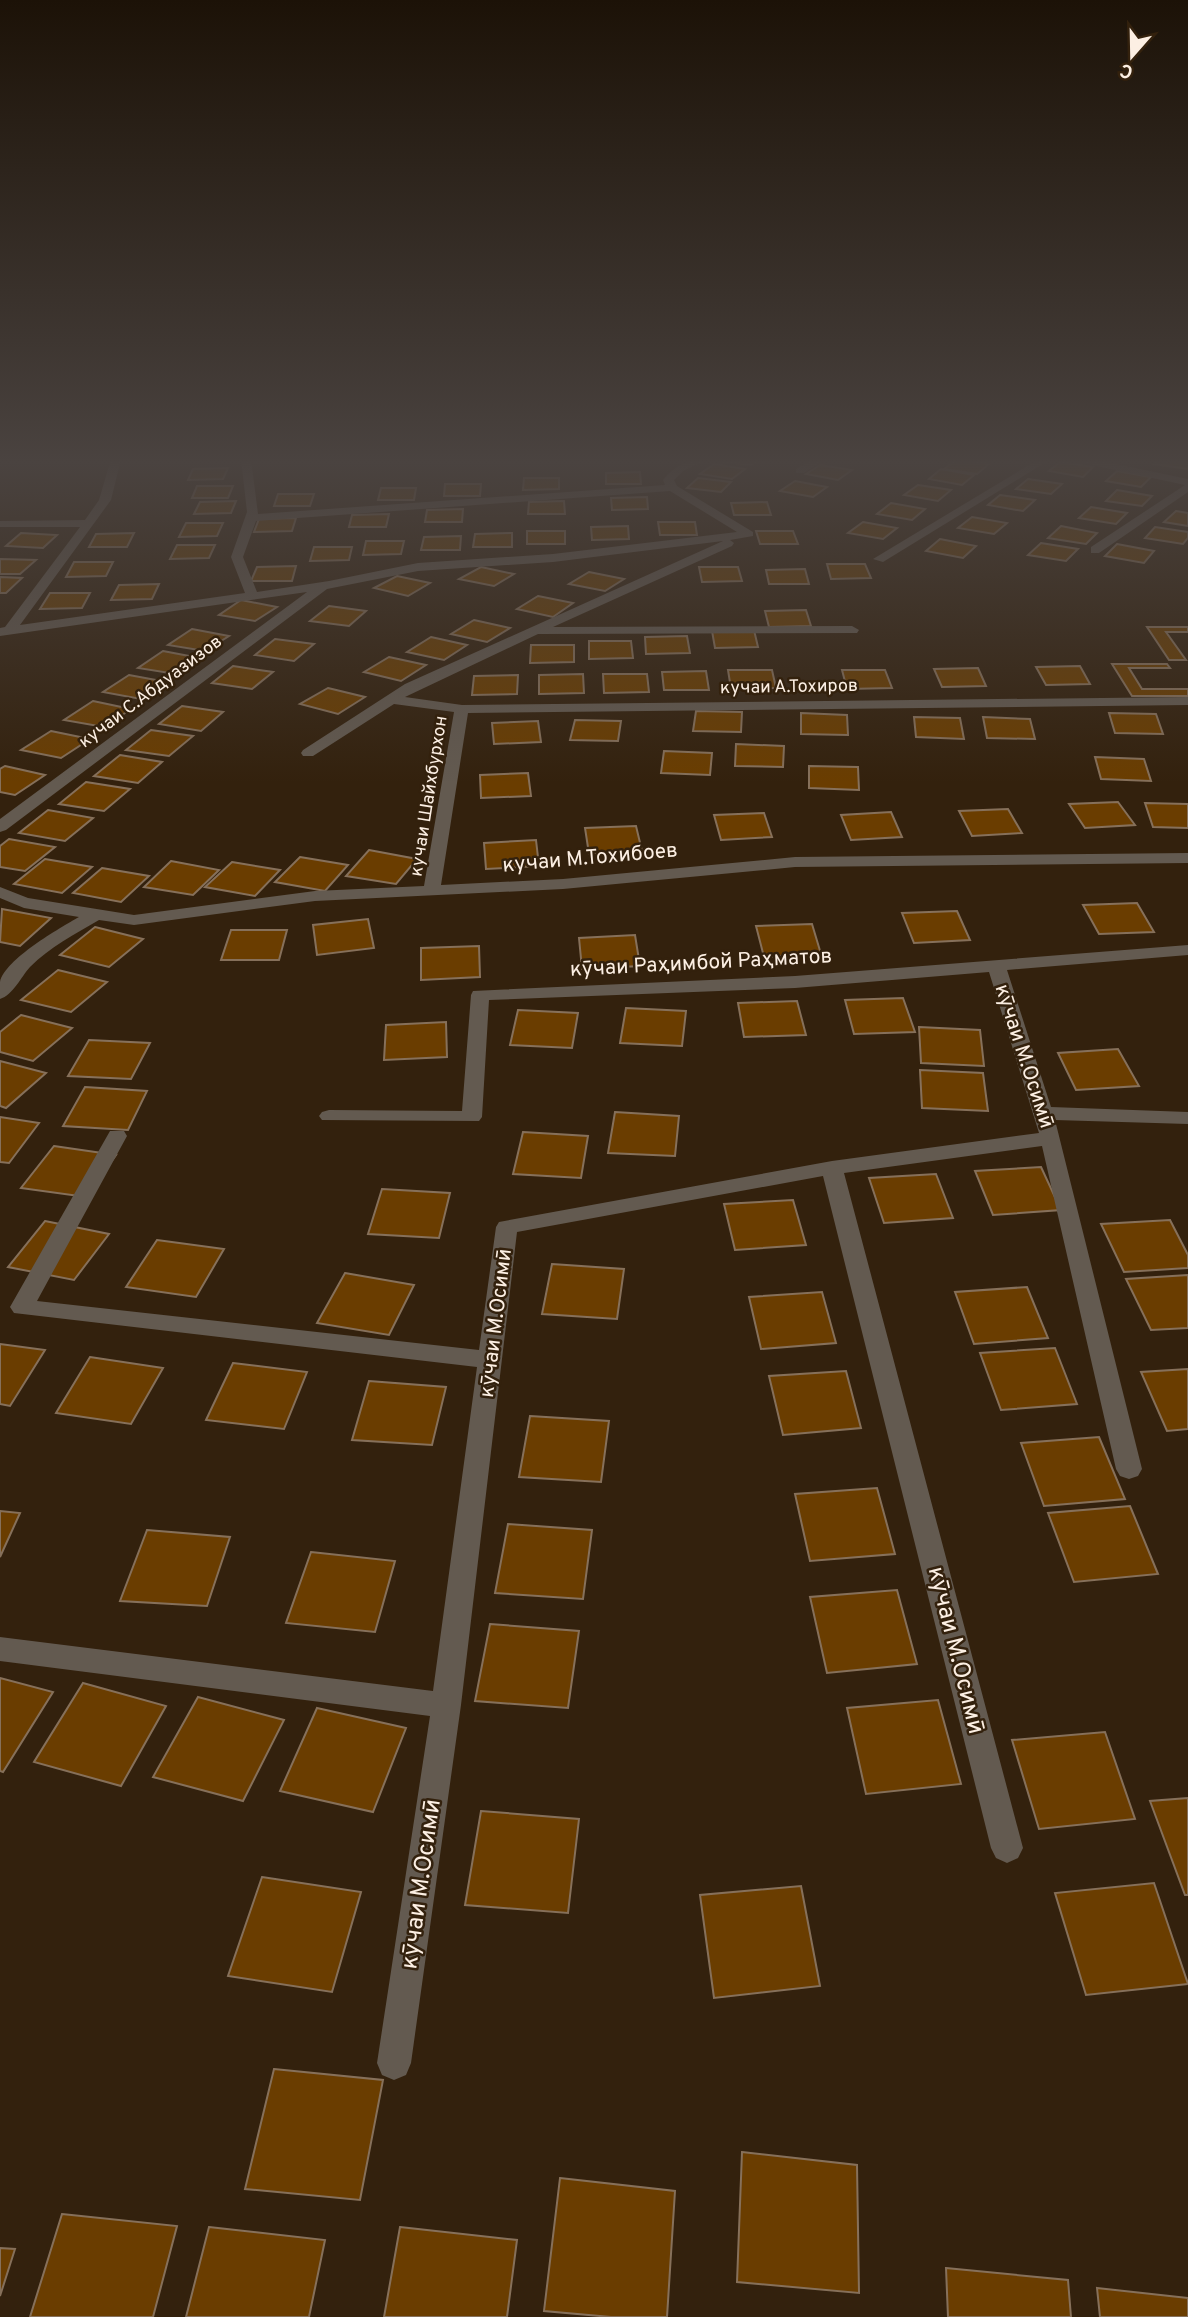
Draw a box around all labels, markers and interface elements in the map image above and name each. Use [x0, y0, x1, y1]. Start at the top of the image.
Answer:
north arrow [1097, 21, 1167, 91]
text: С [1117, 57, 1137, 83]
street label: кучаи С.Абдуазизов [75, 631, 227, 754]
street label: кучаи А.Тохиров [720, 675, 858, 700]
street label: кучаи Шайхбурхон [405, 714, 454, 878]
street label: кучаи М.Тохибоев [501, 837, 679, 880]
street label: кӯчаи Раҳимбой Раҳматов [569, 943, 833, 984]
street label: кӯчаи М.Осимӣ [988, 981, 1060, 1132]
street label: кӯчаи М.Осимӣ [474, 1247, 519, 1399]
street label: кӯчаи М.Осимӣ [920, 1564, 990, 1737]
street label: кӯчаи М.Осимӣ [395, 1797, 449, 1971]

